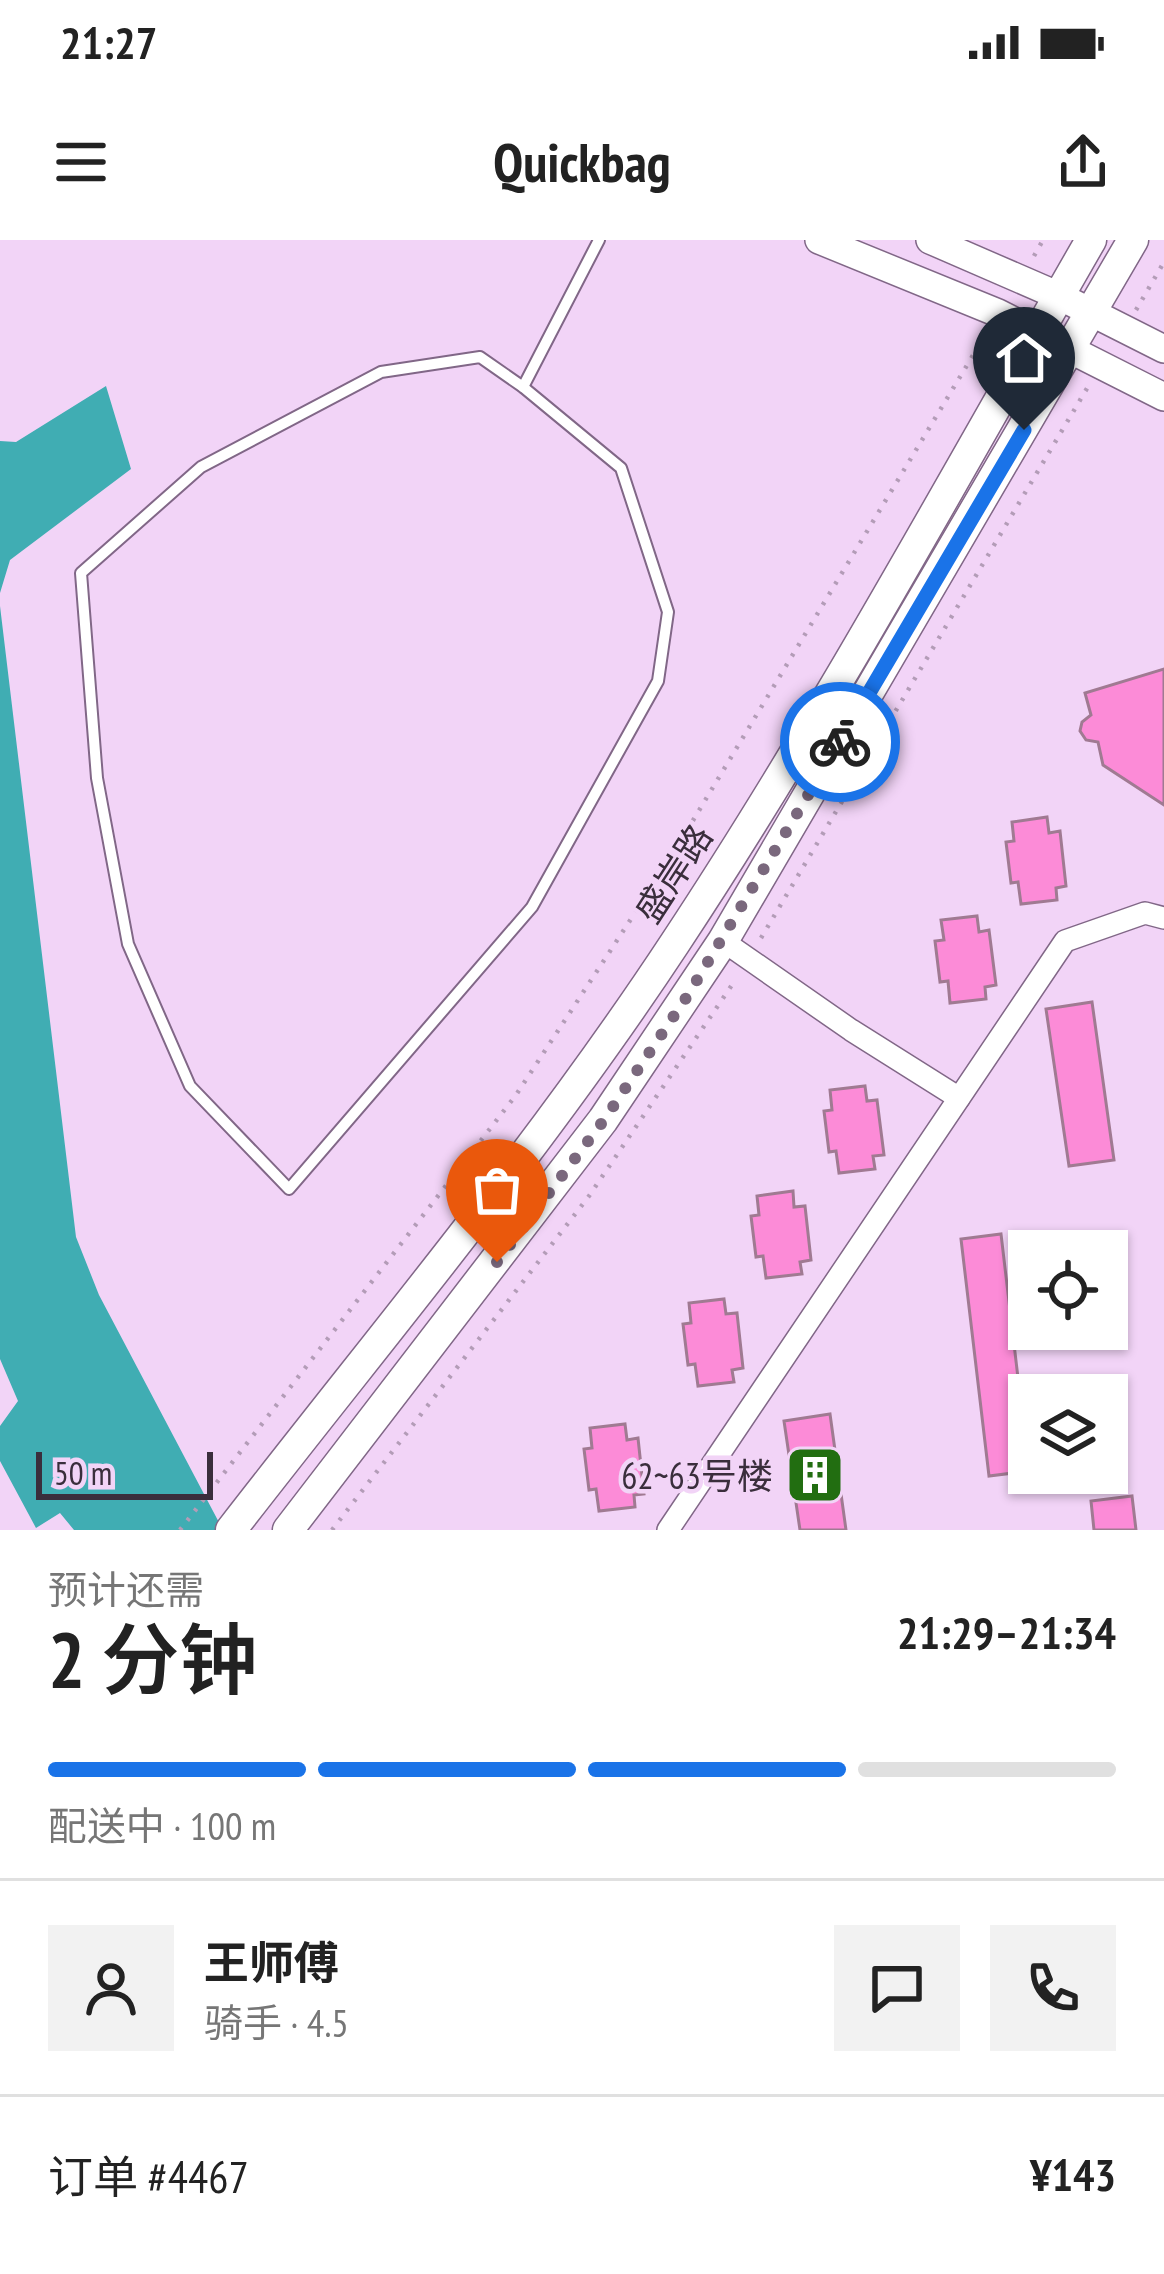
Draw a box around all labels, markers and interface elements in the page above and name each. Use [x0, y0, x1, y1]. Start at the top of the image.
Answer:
text: 21:27 [60, 13, 157, 71]
text: Quickbag [493, 127, 671, 197]
icon: menu [48, 129, 114, 195]
icon: share [1050, 129, 1116, 195]
pin [973, 307, 1075, 430]
icon: home [991, 325, 1057, 391]
courier [780, 682, 900, 802]
icon: bike [807, 709, 873, 775]
street label: 盛岸路 [624, 815, 722, 931]
pin [446, 1139, 548, 1262]
icon: bag [464, 1157, 530, 1223]
map controls [1008, 1230, 1128, 1494]
button: locate [1008, 1230, 1128, 1350]
button: layers [1008, 1374, 1128, 1494]
building icon: 62~63号楼 [784, 1444, 846, 1506]
scale bar [36, 1446, 213, 1499]
text: 50 m [54, 1451, 112, 1494]
place label: 62~63号楼 [621, 1452, 773, 1499]
text: 预计还需 [48, 1564, 204, 1615]
text: 21:29–21:34 [897, 1603, 1116, 1661]
text: 2 分钟 [48, 1609, 257, 1710]
text: 配送中 · 100 m [48, 1800, 276, 1851]
button: person [48, 1925, 174, 2051]
button: chat [834, 1925, 960, 2051]
button: phone [990, 1925, 1116, 2051]
text: 王师傅 [204, 1933, 339, 1991]
text: 骑手 · 4.5 [204, 1997, 349, 2048]
text: ¥143 [1030, 2145, 1116, 2203]
text: 订单 #4467 [48, 2147, 249, 2205]

